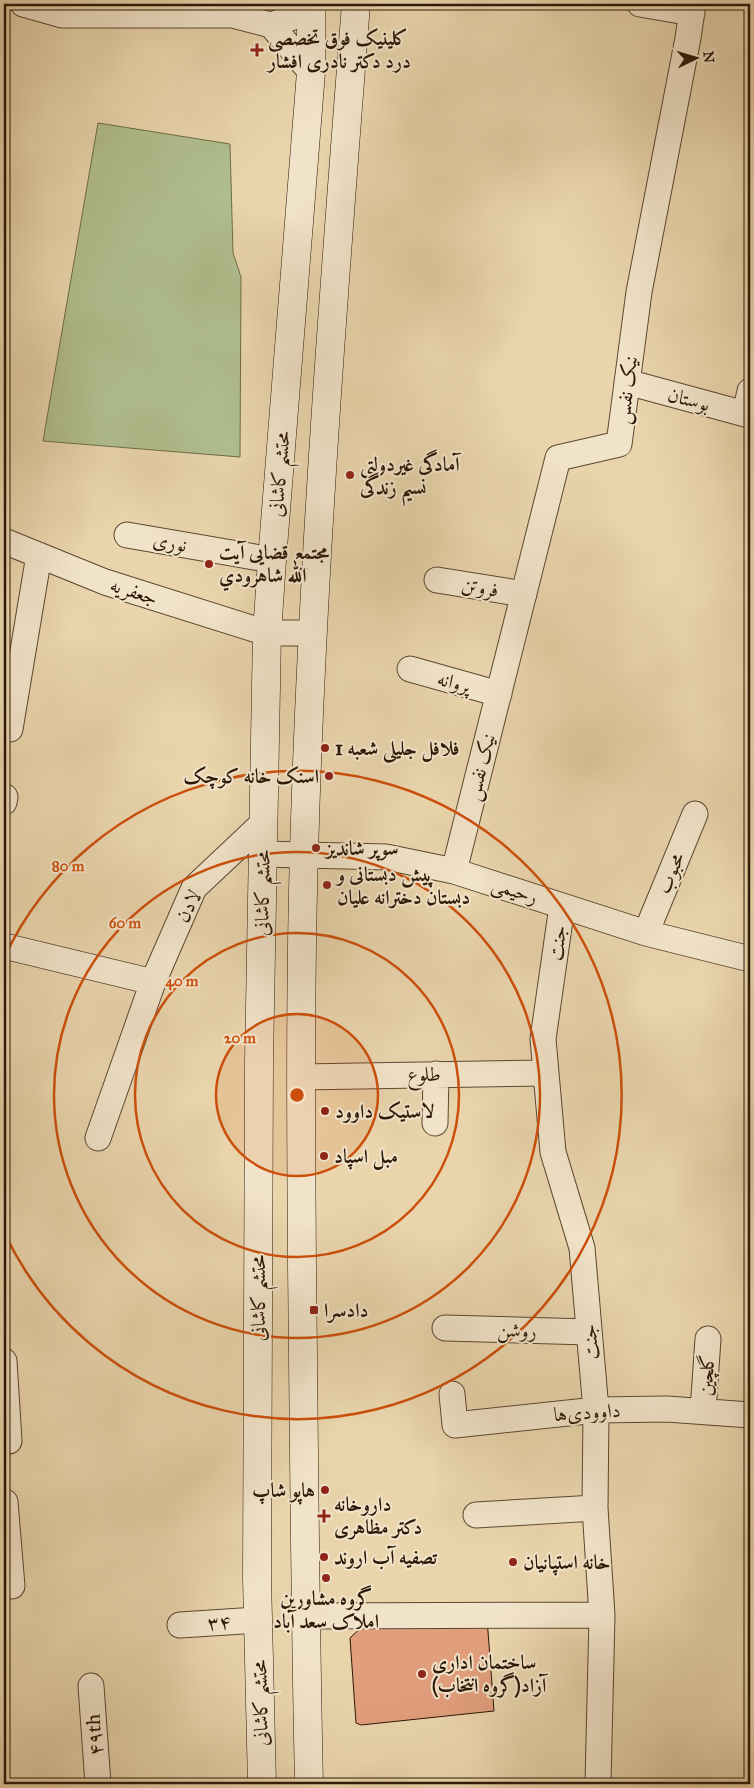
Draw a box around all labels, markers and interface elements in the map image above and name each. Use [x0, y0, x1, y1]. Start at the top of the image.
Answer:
place label: کلینیک فوق تخصصی درد دکتر نادری افشار [266, 26, 411, 73]
north arrow [672, 32, 722, 82]
marker: کلینیک فوق تخصصی درد دکتر نادری افشار [250, 43, 264, 57]
text: N [699, 50, 717, 64]
street label: نیک نفس [610, 354, 644, 426]
street label: بوستان [665, 382, 713, 417]
street label: محتشم کاشانی [263, 430, 303, 519]
place label: آمادگی غیردولتی نسیم زندگی [359, 449, 462, 507]
marker: آمادگی غیردولتی نسیم زندگی [344, 469, 356, 481]
street label: نوری [151, 527, 189, 558]
place label: مجتمع قضایی آیت الله شاهرودي [219, 540, 330, 592]
marker: مجتمع قضایی آیت الله شاهرودي [203, 558, 215, 570]
street label: جعفریه [107, 572, 161, 611]
street label: فروتن [459, 572, 500, 603]
street label: پروانه [434, 666, 476, 701]
street label: نیک نفس [460, 731, 502, 804]
place label: فلافل جلیلی شعبه 1 [335, 736, 460, 764]
marker: فلافل جلیلی شعبه 1 [319, 742, 331, 754]
place label: اسنک خانه کوچک [183, 764, 319, 790]
marker: اسنک خانه کوچک [323, 770, 335, 782]
place label: سوپر شاندیز [324, 836, 399, 862]
marker: سوپر شاندیز [310, 842, 322, 854]
street label: محبوب [651, 849, 690, 898]
street label: محتشم کاشانی [249, 850, 283, 936]
text: 80 m [52, 857, 85, 875]
place label: پیش دبستانی و دبستان دخترانه علیان [335, 862, 470, 909]
street label: رحیمی [488, 871, 541, 911]
marker: پیش دبستانی و دبستان دخترانه علیان [321, 879, 333, 891]
street label: لادن [170, 886, 206, 926]
text: 60 m [109, 914, 142, 932]
street label: جنت [543, 924, 571, 962]
text: 40 m [166, 972, 199, 991]
text: 20 m [224, 1029, 256, 1047]
street label: طلوع [407, 1062, 441, 1092]
centre of rings [288, 1086, 306, 1104]
place label: لاستیک داوود [335, 1099, 434, 1123]
marker: لاستیک داوود [319, 1105, 331, 1117]
place label: مبل اسپاد [334, 1144, 398, 1170]
marker: مبل اسپاد [318, 1150, 330, 1162]
street label: محتشم کاشانی [246, 1255, 278, 1341]
place label: دادسرا [324, 1298, 369, 1323]
marker: دادسرا [308, 1304, 320, 1316]
street label: روشن [497, 1317, 537, 1345]
street label: جنت [576, 1323, 604, 1361]
street label: گلچین [693, 1353, 721, 1397]
street label: داوودی‌ها [553, 1398, 621, 1426]
place label: هاپو شاپ [252, 1478, 315, 1505]
marker: هاپو شاپ [319, 1484, 331, 1496]
place label: داروخانه دکتر مظاهری [334, 1492, 422, 1540]
marker: داروخانه دکتر مظاهری [318, 1510, 330, 1522]
place label: تصفیه آب اروند [334, 1545, 438, 1570]
place label: خانه استپانیان [523, 1550, 610, 1576]
marker: تصفیه آب اروند [318, 1551, 330, 1563]
marker: خانه استپانیان [507, 1556, 519, 1568]
marker: گروه مشاورین املاک سعد آباد [320, 1572, 332, 1584]
place label: گروه مشاورین املاک سعد آباد [273, 1585, 379, 1633]
street label: ۳۴ [206, 1609, 232, 1635]
place label: ساختمان اداری آزاد(گروه انتخاب) [432, 1650, 549, 1698]
street label: محتشم کاشانی [247, 1660, 281, 1746]
marker: ساختمان اداری آزاد(گروه انتخاب) [416, 1668, 428, 1680]
street label: ۴۹th [81, 1713, 107, 1757]

